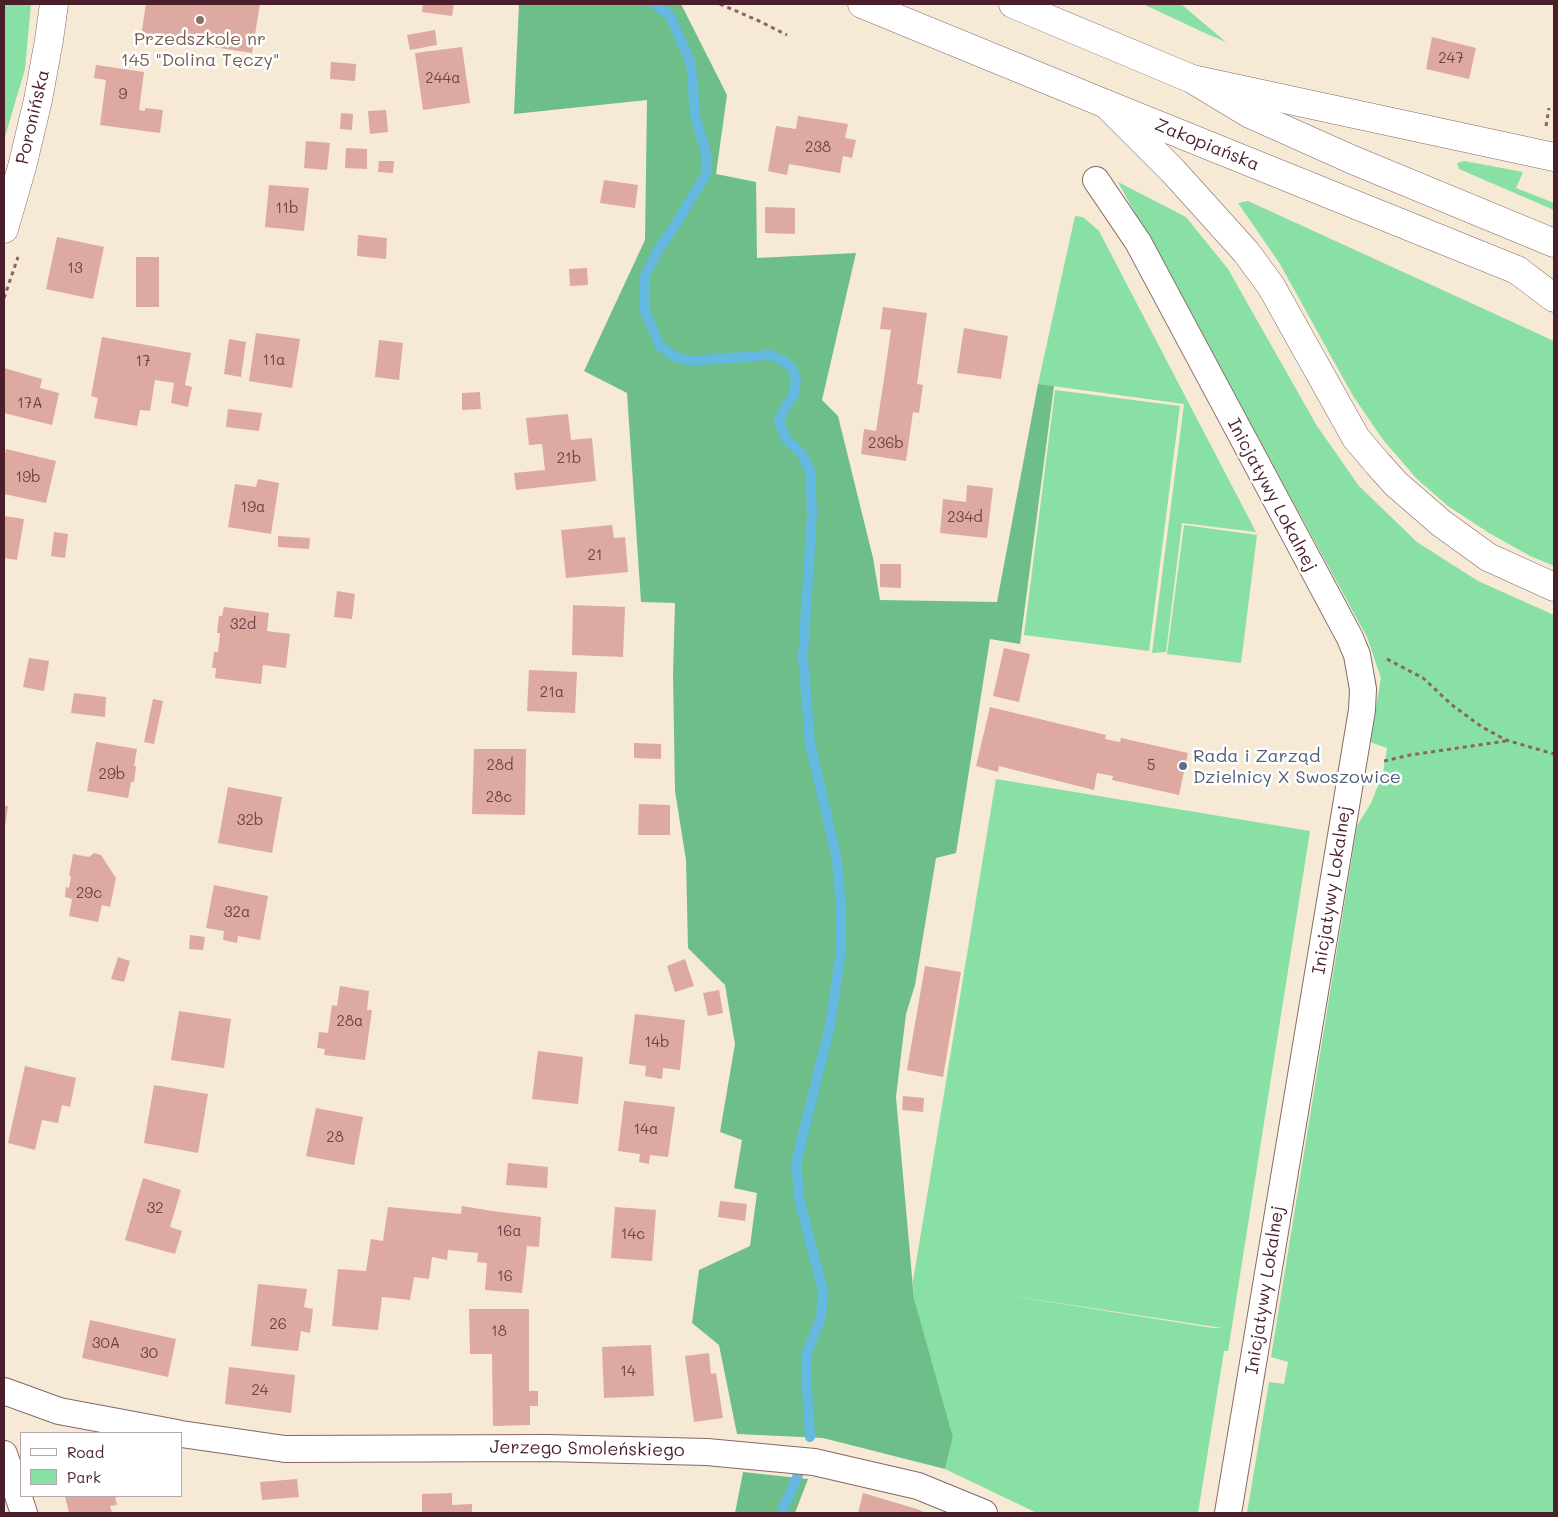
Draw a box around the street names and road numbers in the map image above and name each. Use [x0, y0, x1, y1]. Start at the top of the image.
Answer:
street label: Poronińska [12, 68, 54, 166]
street label: Zakopiańska [1152, 114, 1262, 176]
street label: Inicjatywy Lokalnej [1223, 415, 1321, 575]
street label: Inicjatywy Lokalnej [1308, 804, 1356, 976]
street label: Inicjatywy Lokalnej [1241, 1204, 1289, 1376]
street label: Jerzego Smoleńskiego [489, 1437, 685, 1461]

